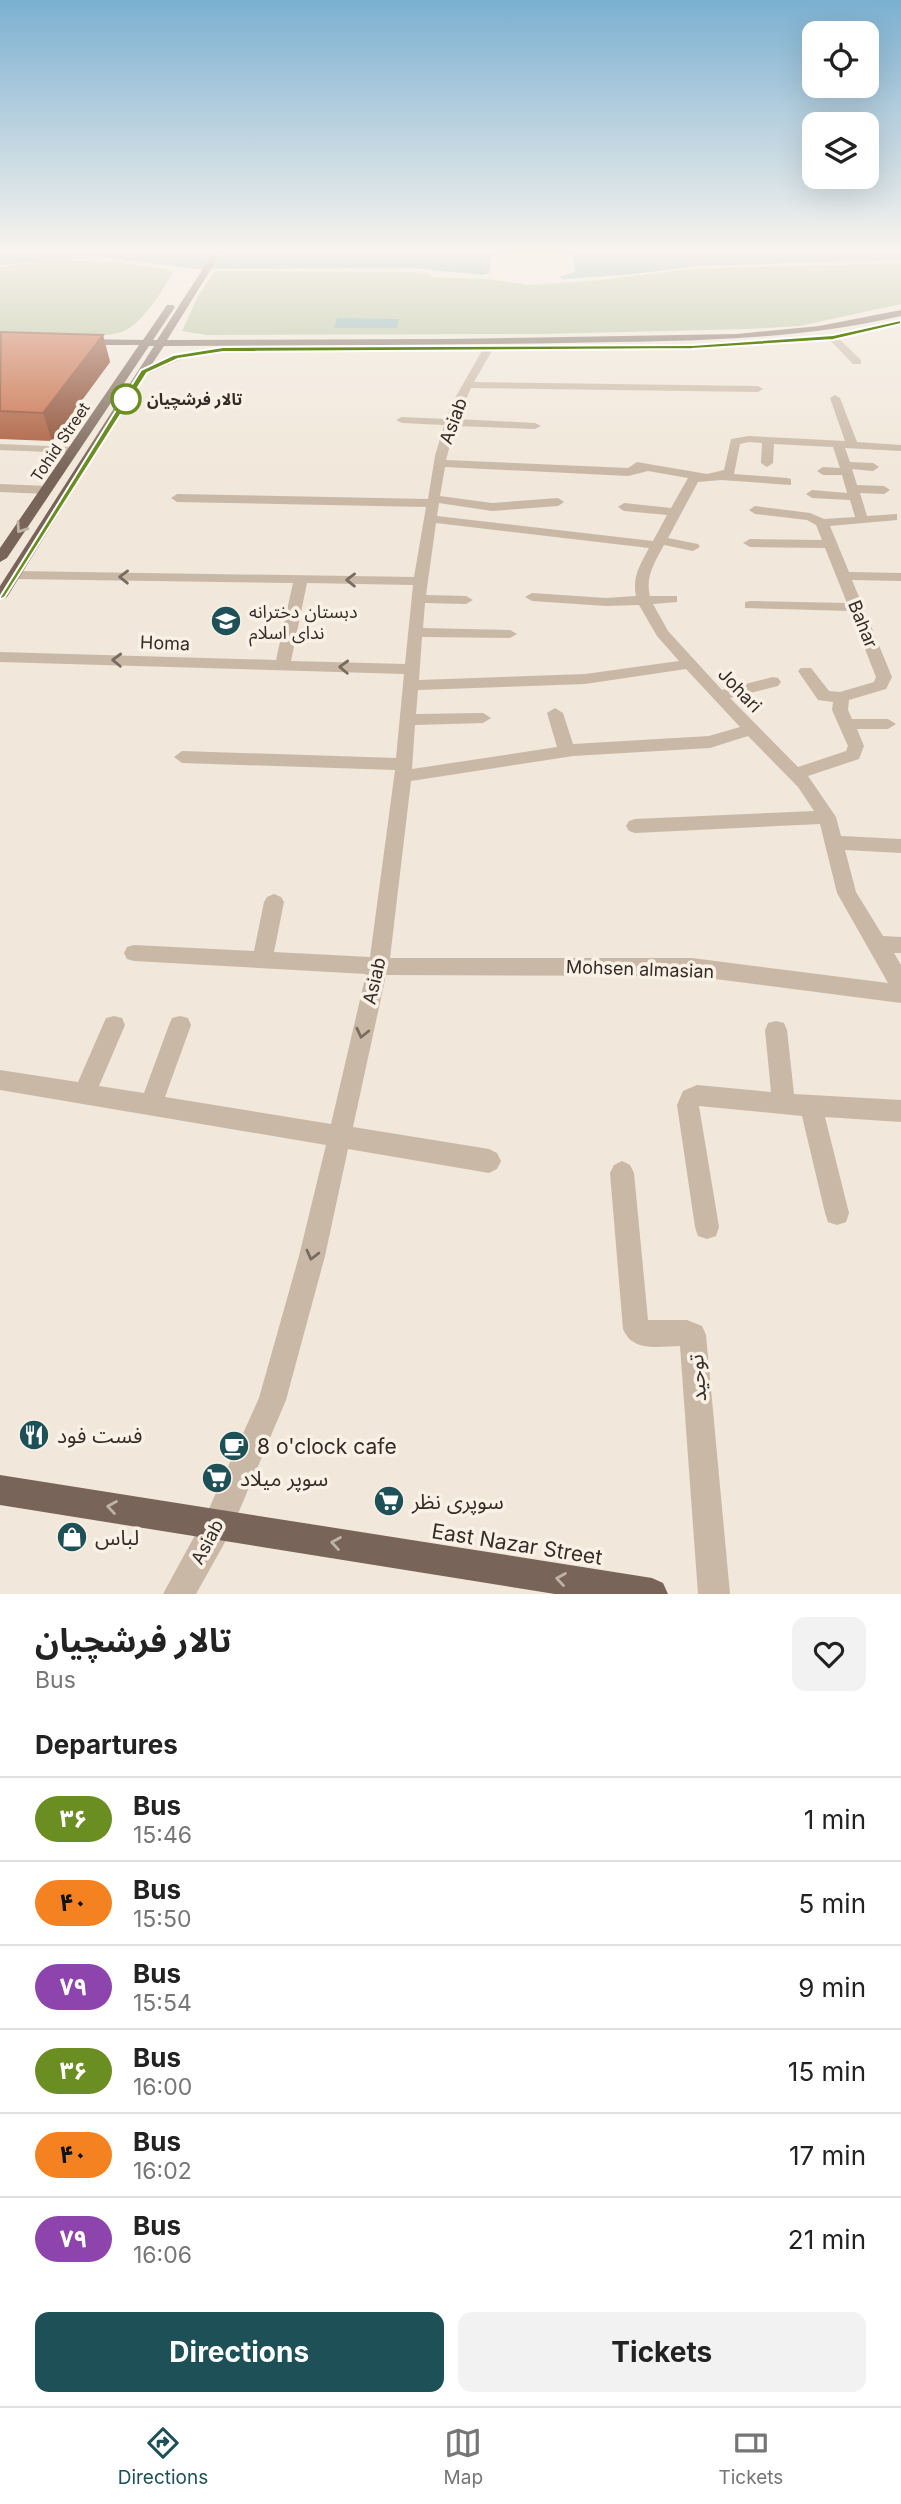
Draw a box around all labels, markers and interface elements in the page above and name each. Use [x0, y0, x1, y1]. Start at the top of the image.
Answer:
map controls [802, 21, 879, 189]
button: locate [802, 21, 879, 98]
button: layers [802, 112, 879, 189]
marker: تالار فرشچیان [111, 384, 141, 414]
place label: تالار فرشچیان [147, 389, 242, 410]
street label: Asiab [435, 395, 471, 447]
street label: Tohid Street [26, 398, 94, 486]
one-way arrow [17, 520, 29, 533]
one-way arrow [118, 569, 129, 584]
one-way arrow [346, 572, 356, 588]
street label: Bahar [844, 597, 882, 651]
place label: دبستان دخترانه ندای اسلام [249, 601, 358, 647]
school or university icon: دبستان دخترانه ندای اسلام [209, 604, 243, 638]
street label: Homa [140, 632, 190, 654]
one-way arrow [111, 653, 122, 668]
one-way arrow [338, 659, 349, 675]
street label: Johari [714, 664, 766, 716]
street label: Asiab [358, 956, 390, 1006]
street label: Mohsen almasian [566, 956, 714, 982]
one-way arrow [356, 1026, 370, 1038]
one-way arrow [306, 1248, 320, 1260]
street label: توحید [683, 1353, 711, 1403]
restaurant icon: فست فود [17, 1418, 51, 1452]
place label: فست فود [57, 1423, 142, 1448]
cafe icon: 8 o'clock cafe [217, 1429, 251, 1463]
place label: 8 o'clock cafe [257, 1434, 397, 1459]
supermarket icon: سوپر میلاد [200, 1461, 234, 1495]
place label: سوپر میلاد [240, 1466, 328, 1492]
supermarket icon: سوپری نظر [372, 1484, 406, 1518]
place label: سوپری نظر [411, 1489, 504, 1515]
one-way arrow [106, 1500, 117, 1515]
street label: Asiab [187, 1516, 227, 1568]
street label: East Nazar Street [430, 1518, 604, 1570]
shop icon: لباس [55, 1520, 89, 1554]
place label: لباس [95, 1525, 139, 1550]
one-way arrow [330, 1536, 342, 1551]
one-way arrow [555, 1572, 567, 1587]
button: heart [792, 1617, 866, 1691]
text: تالار فرشچیان [35, 1620, 231, 1660]
text: Bus [35, 1666, 76, 1694]
text: Departures [35, 1729, 178, 1760]
text: Bus [133, 1790, 181, 1821]
text: ۳۶ [60, 1804, 87, 1833]
text: 1 min [804, 1804, 866, 1835]
text: 15:46 [133, 1821, 192, 1849]
text: Bus [133, 1874, 181, 1905]
text: ۴۰ [60, 1888, 87, 1917]
text: 5 min [798, 1888, 866, 1919]
text: 15:50 [133, 1905, 191, 1933]
text: Bus [133, 1958, 181, 1989]
text: ۷۹ [60, 1972, 87, 2001]
text: 9 min [798, 1972, 866, 2003]
text: 15:54 [133, 1989, 192, 2017]
text: Bus [133, 2042, 181, 2073]
text: ۳۶ [60, 2056, 87, 2085]
text: 15 min [788, 2056, 866, 2087]
text: 16:00 [133, 2073, 192, 2101]
text: Bus [133, 2126, 181, 2157]
text: ۴۰ [60, 2140, 87, 2169]
text: 17 min [789, 2140, 866, 2171]
text: 16:02 [133, 2157, 192, 2185]
text: Bus [133, 2210, 181, 2241]
text: ۷۹ [60, 2224, 87, 2253]
text: 21 min [788, 2224, 866, 2255]
text: 16:06 [133, 2241, 192, 2269]
button: Directions [35, 2312, 444, 2392]
button: Tickets [458, 2312, 866, 2392]
tab: Directions [118, 2424, 208, 2489]
tab: Map [444, 2424, 483, 2489]
tab: Tickets [718, 2424, 783, 2489]

